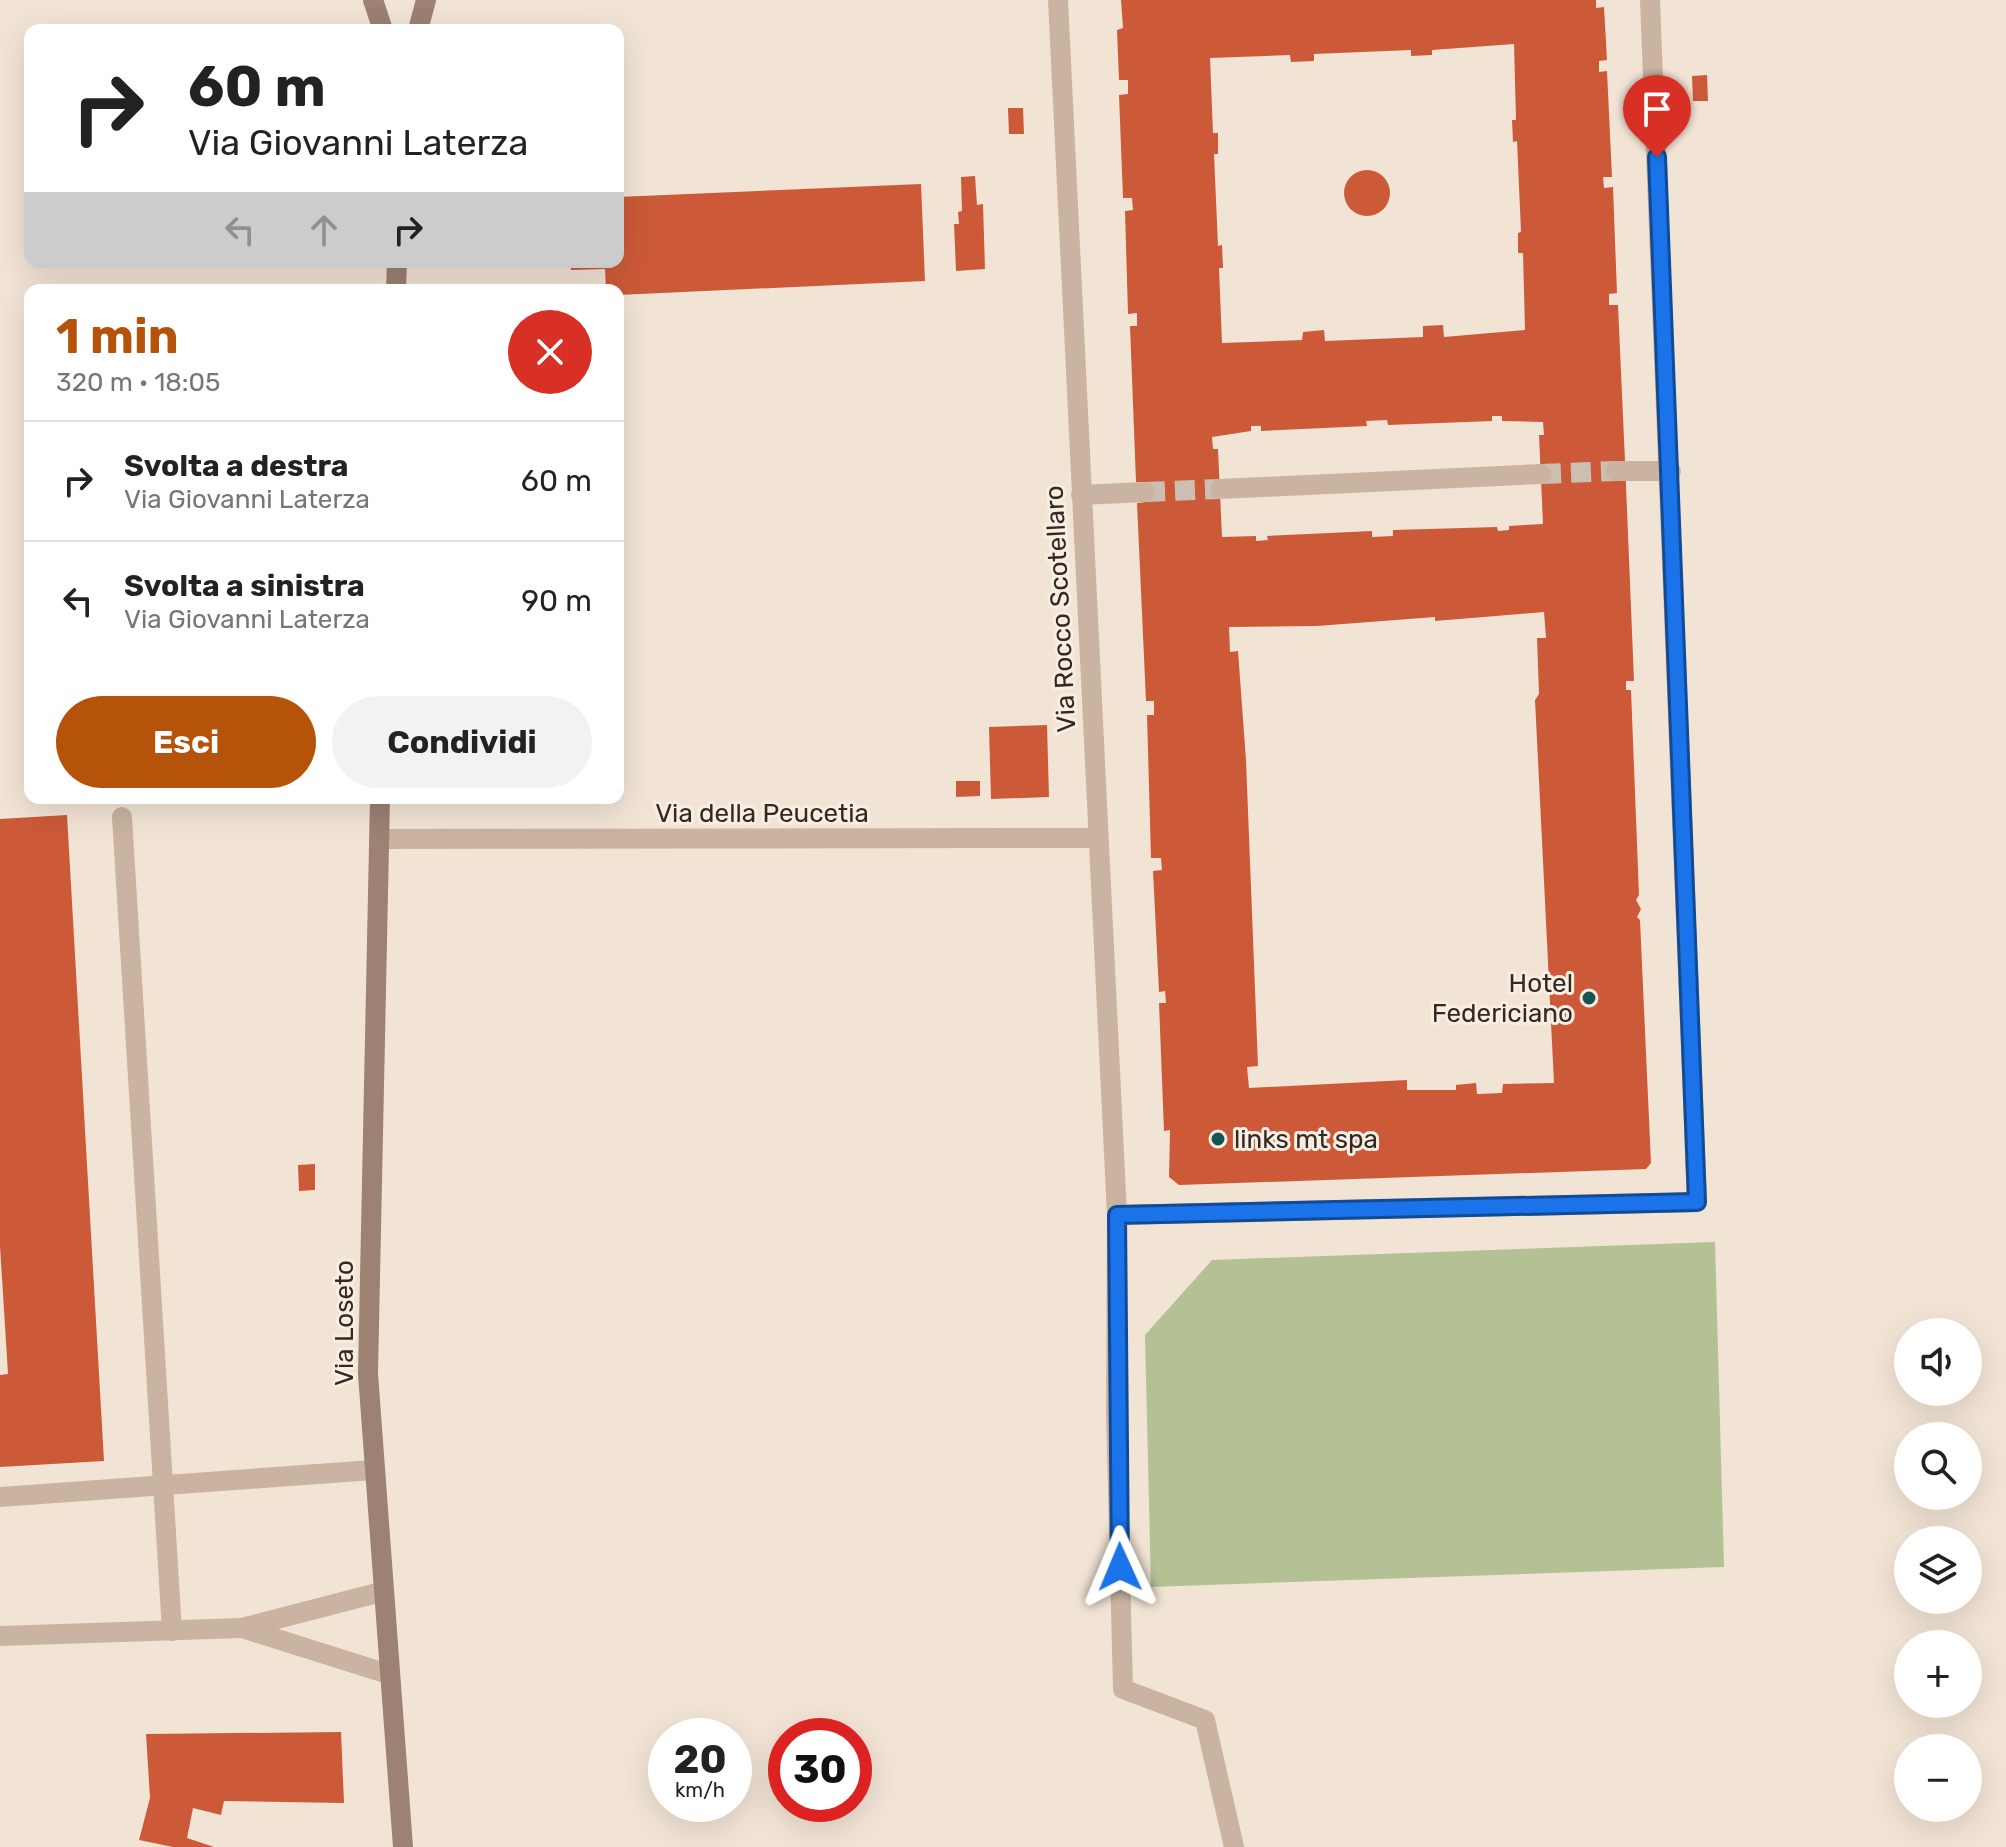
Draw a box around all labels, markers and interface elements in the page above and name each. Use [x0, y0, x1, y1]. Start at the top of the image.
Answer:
text: 60 m [188, 54, 326, 120]
icon: right [56, 56, 160, 160]
pin [1623, 75, 1691, 157]
icon: arrive [1635, 87, 1679, 131]
text: Via Giovanni Laterza [188, 121, 528, 164]
icon: left [218, 208, 262, 252]
icon: ahead [302, 208, 346, 252]
icon: right [386, 208, 430, 252]
text: 1 min [56, 308, 179, 365]
button: close [508, 310, 592, 394]
text: 320 m · 18:05 [56, 367, 220, 398]
text: Svolta a destra [124, 448, 349, 484]
icon: right [56, 459, 100, 503]
text: 60 m [521, 463, 592, 499]
text: Via Giovanni Laterza [124, 484, 370, 515]
street label: Via Rocco Scotellaro [1039, 485, 1082, 733]
text: Svolta a sinistra [124, 568, 365, 604]
icon: left [56, 579, 100, 623]
text: 90 m [521, 583, 592, 619]
text: Via Giovanni Laterza [124, 604, 370, 635]
button: Esci [56, 696, 316, 788]
button: Condividi [332, 696, 592, 788]
street label: Via della Peucetia [655, 798, 869, 829]
place label: Hotel Federiciano [1432, 968, 1573, 1029]
marker: Hotel Federiciano [1580, 989, 1598, 1007]
place label: links mt spa [1234, 1124, 1378, 1155]
marker: links mt spa [1209, 1130, 1227, 1148]
street label: Via Loseto [329, 1260, 360, 1386]
map controls [1894, 1318, 1982, 1822]
button: sound [1894, 1318, 1982, 1406]
button: search [1894, 1422, 1982, 1510]
position arrow [1078, 1525, 1162, 1609]
button: layers [1894, 1526, 1982, 1614]
button: + [1894, 1630, 1982, 1718]
speed limit sign: 30 [768, 1718, 872, 1822]
button: − [1894, 1734, 1982, 1822]
text: 20 [673, 1736, 727, 1783]
text: km/h [675, 1778, 725, 1802]

